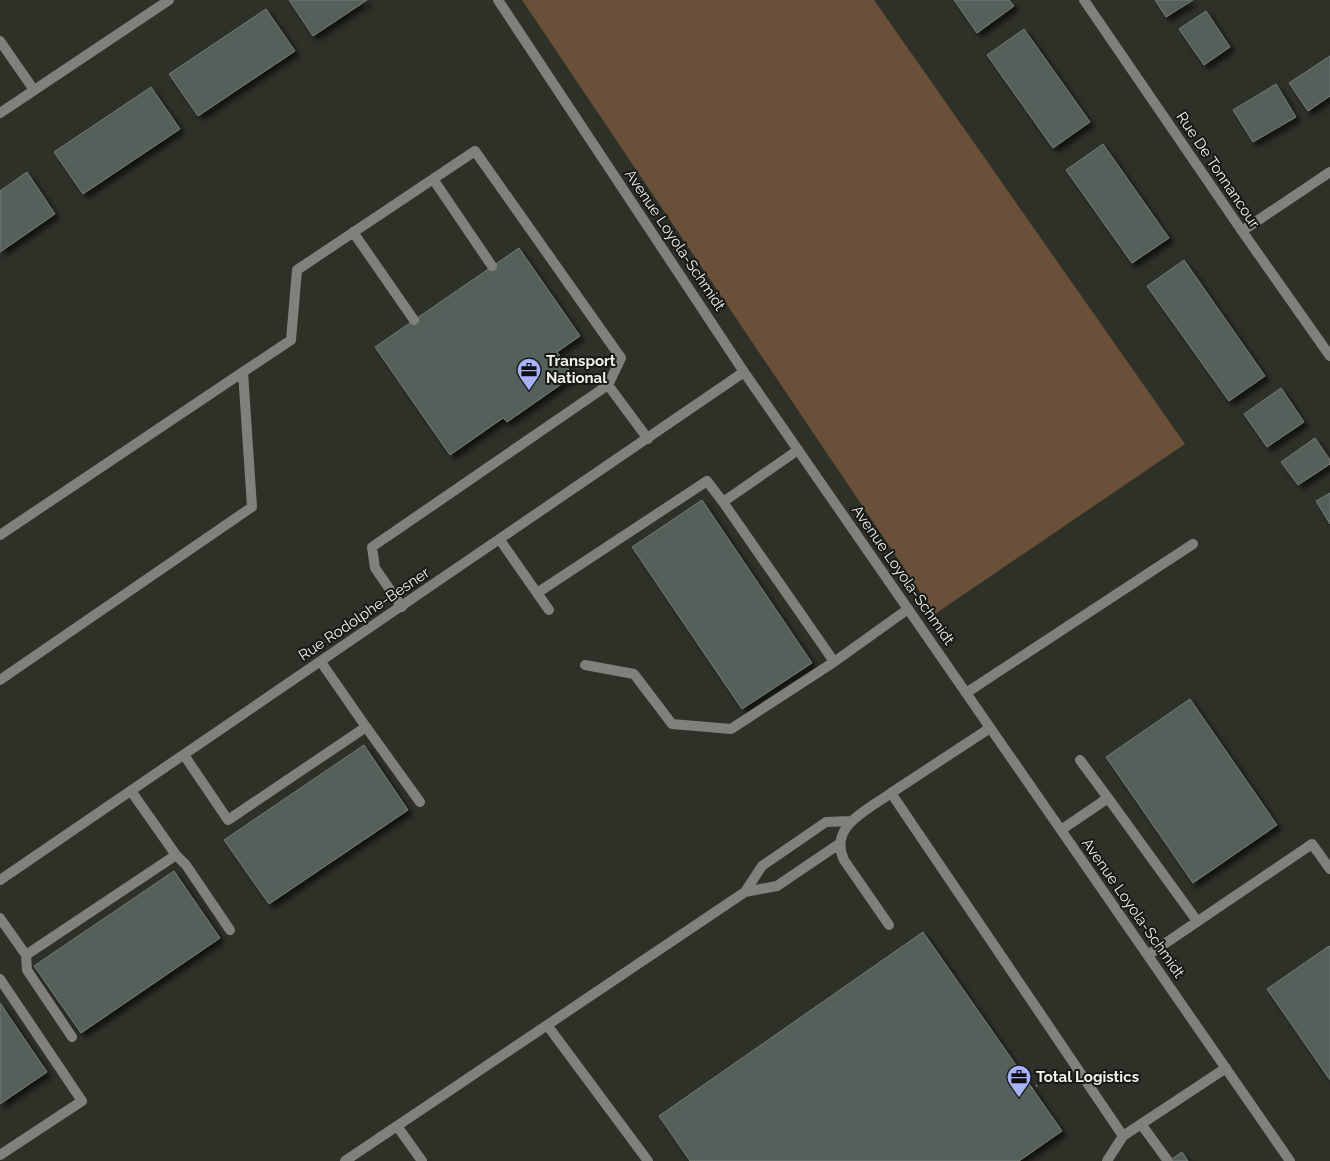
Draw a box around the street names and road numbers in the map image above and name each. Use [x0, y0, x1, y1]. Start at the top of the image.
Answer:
street label: Rue De Tonnancour [1172, 109, 1264, 232]
street label: Avenue Loyola-Schmidt [621, 166, 729, 314]
street label: Avenue Loyola-Schmidt [848, 502, 958, 648]
street label: Rue Rodolphe-Besner [295, 563, 433, 665]
street label: Avenue Loyola-Schmidt [1078, 835, 1188, 981]

